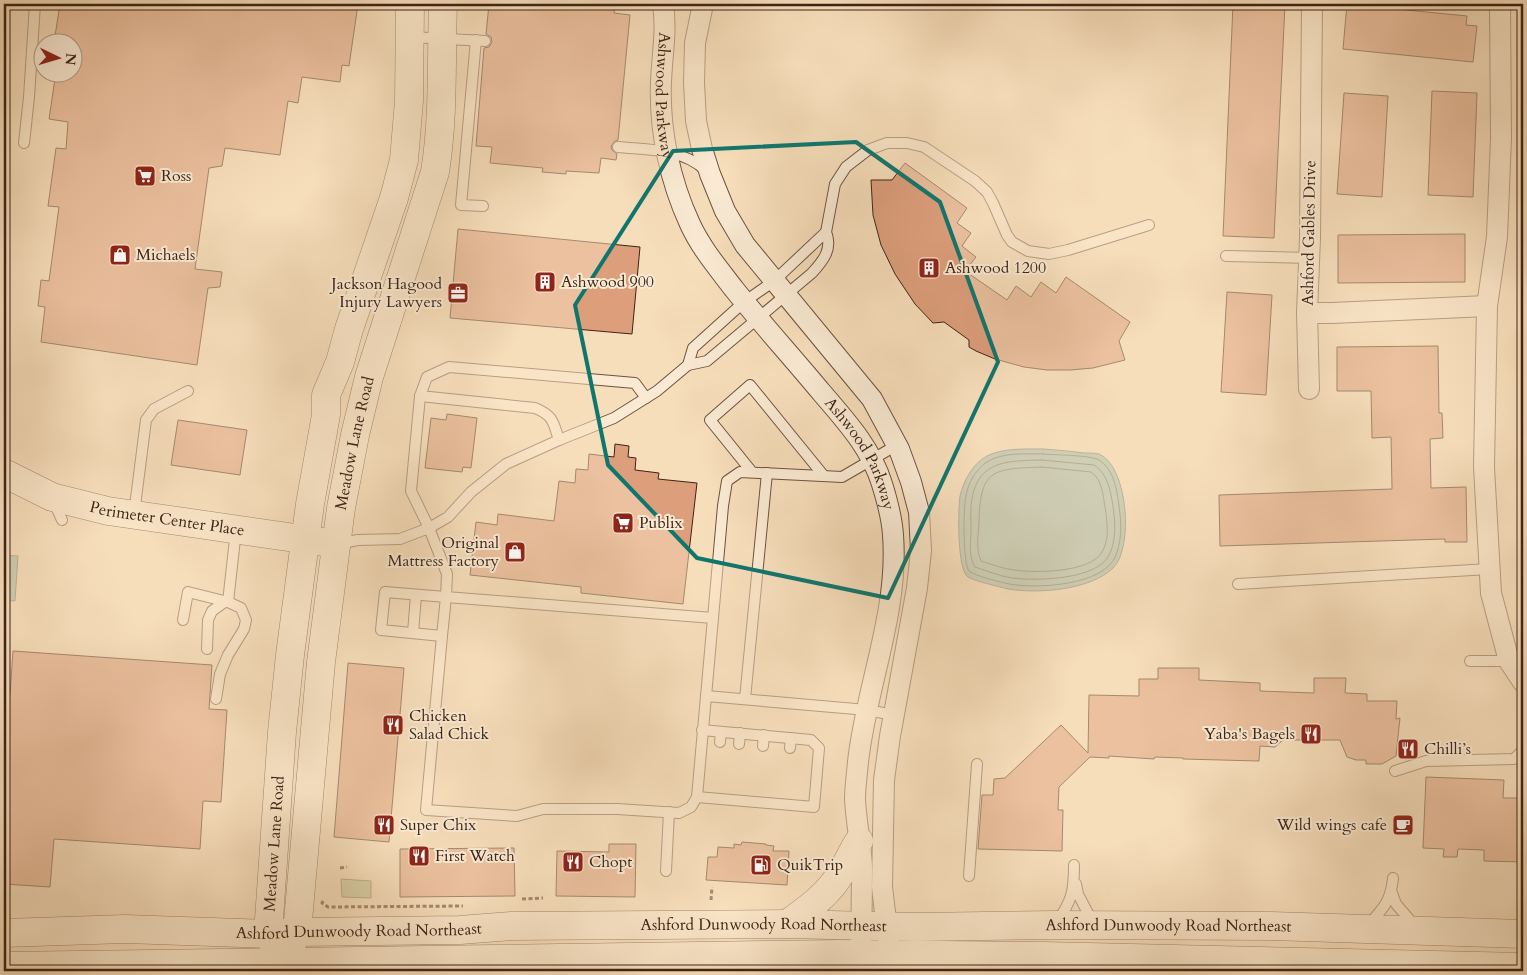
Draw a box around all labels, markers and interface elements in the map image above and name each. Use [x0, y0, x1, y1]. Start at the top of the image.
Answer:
north arrow [32, 32, 82, 82]
street label: Ashwood Parkway [650, 32, 679, 162]
text: N [60, 52, 80, 66]
street label: Ashford Gables Drive [1297, 160, 1321, 306]
supermarket icon: Ross [133, 164, 157, 188]
place label: Ross [161, 165, 191, 187]
shop icon: Michaels [108, 243, 132, 267]
place label: Michaels [136, 244, 195, 266]
building icon: Ashwood 1200 [917, 256, 941, 280]
place label: Ashwood 1200 [945, 257, 1046, 279]
building icon: Ashwood 900 [533, 270, 557, 294]
place label: Ashwood 900 [561, 271, 654, 293]
place label: Jackson Hagood Injury Lawyers [329, 273, 442, 313]
office icon: Jackson Hagood Injury Lawyers [446, 281, 470, 305]
street label: Meadow Lane Road [330, 374, 380, 512]
street label: Ashwood Parkway [820, 393, 900, 513]
street label: Perimeter Center Place [87, 496, 246, 542]
supermarket icon: Publix [611, 511, 635, 535]
place label: Publix [639, 512, 682, 534]
place label: Original Mattress Factory [387, 532, 500, 572]
shop icon: Original Mattress Factory [503, 540, 527, 564]
place label: Chicken Salad Chick [409, 705, 490, 745]
restaurant icon: Chicken Salad Chick [381, 713, 405, 737]
restaurant icon: Yaba's Bagels [1299, 722, 1323, 746]
place label: Yaba's Bagels [1204, 723, 1295, 745]
restaurant icon: Chilli’s [1396, 737, 1420, 761]
place label: Chilli’s [1424, 738, 1471, 760]
street label: Meadow Lane Road [259, 775, 290, 912]
restaurant icon: Super Chix [372, 813, 396, 837]
cafe icon: Wild wings cafe [1391, 813, 1415, 837]
place label: Super Chix [400, 814, 476, 836]
place label: Wild wings cafe [1276, 814, 1387, 836]
restaurant icon: First Watch [407, 844, 431, 868]
place label: First Watch [435, 845, 515, 867]
restaurant icon: Chopt [561, 850, 585, 874]
place label: Chopt [589, 851, 632, 873]
fuel station icon: QuikTrip [749, 853, 773, 877]
place label: QuikTrip [777, 854, 843, 876]
street label: Ashford Dunwoody Road Northeast [640, 913, 887, 937]
street label: Ashford Dunwoody Road Northeast [1045, 914, 1292, 938]
street label: Ashford Dunwoody Road Northeast [235, 917, 483, 945]

